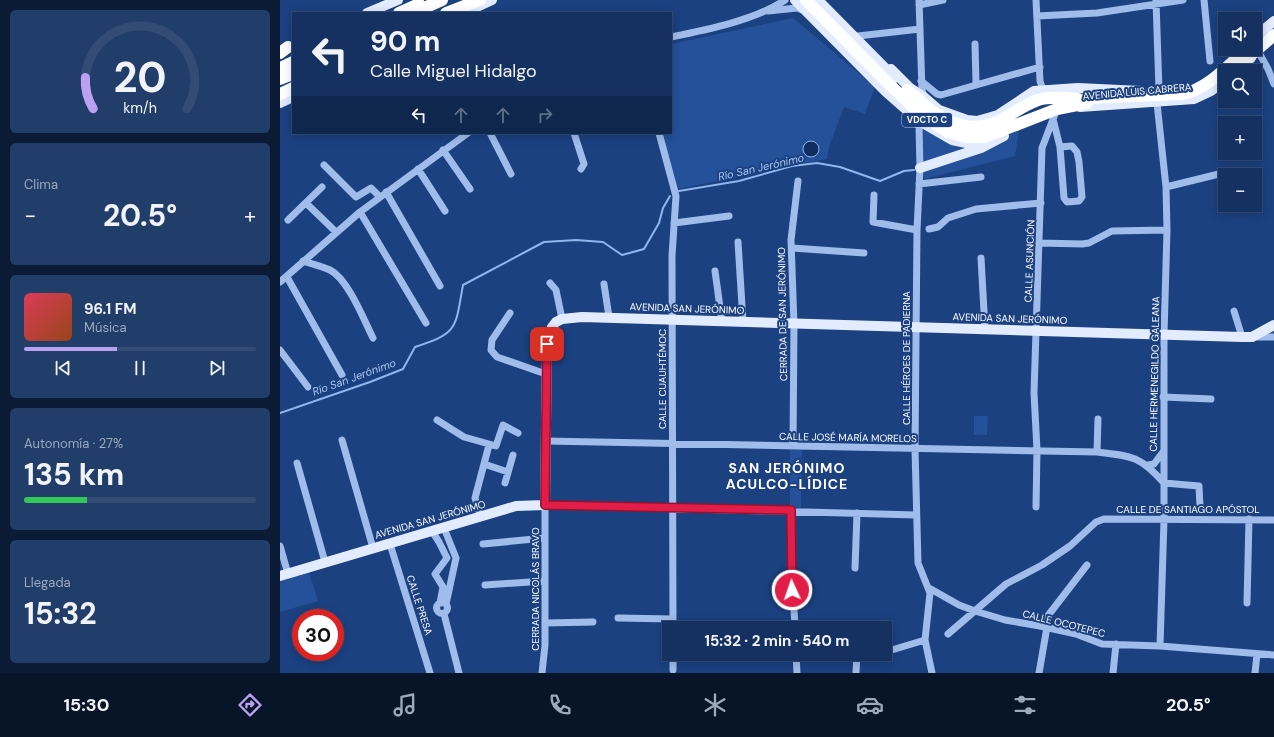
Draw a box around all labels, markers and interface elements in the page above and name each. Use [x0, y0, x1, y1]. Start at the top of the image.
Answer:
map controls [1218, 12, 1262, 212]
button: sound [1218, 12, 1262, 56]
text: 90 m [370, 23, 440, 60]
icon: left [304, 28, 356, 80]
text: 20 [113, 51, 167, 105]
text: Calle Miguel Hidalgo [370, 59, 537, 83]
button: search [1218, 64, 1262, 108]
street label: AVENIDA LUIS CABRERA [1082, 80, 1192, 103]
text: km/h [123, 99, 157, 117]
icon: left [408, 104, 430, 126]
icon: ahead [450, 104, 472, 126]
icon: ahead [492, 104, 514, 126]
icon: right [534, 104, 556, 126]
road number: VDCTO C [902, 113, 952, 127]
button: + [1218, 116, 1262, 160]
water label: Río San Jerónimo [717, 150, 806, 184]
button: − [1218, 168, 1262, 212]
text: Clima [24, 176, 58, 193]
text: 20.5° [103, 196, 177, 235]
text: − [24, 201, 36, 230]
text: + [244, 201, 256, 230]
street label: CALLE ASUNCIÓN [1022, 219, 1037, 303]
street label: CERRADA DE SAN JERÓNIMO [775, 247, 790, 381]
street label: CALLE HÉROES DE PADIERNA [900, 291, 913, 425]
street label: CALLE HERMENEGILDO GALEANA [1147, 296, 1162, 452]
text: 96.1 FM [84, 299, 136, 319]
street label: AVENIDA SAN JERÓNIMO [629, 300, 745, 317]
street label: AVENIDA SAN JERÓNIMO [952, 310, 1068, 327]
text: Música [84, 319, 127, 336]
pin [530, 327, 564, 361]
street label: CALLE CUAUHTÉMOC [656, 329, 669, 429]
icon: arrive [536, 333, 558, 355]
water label: Río San Jerónimo [310, 355, 398, 399]
icon: previous [52, 357, 74, 379]
icon: pause [129, 357, 151, 379]
icon: next [206, 357, 228, 379]
street label: CALLE JOSÉ MARÍA MORELOS [779, 430, 917, 445]
text: Autonomía · 27% [24, 435, 123, 452]
text: 135 km [24, 455, 124, 494]
district label: SAN JERÓNIMO ACULCO-LÍDICE [726, 459, 848, 493]
street label: AVENIDA SAN JERÓNIMO [373, 497, 487, 542]
street label: CALLE DE SANTIAGO APÓSTOL [1116, 503, 1260, 516]
street label: CERRADA NICOLÁS BRAVO [529, 527, 542, 651]
position arrow [771, 569, 813, 611]
text: Llegada [24, 574, 71, 591]
street label: CALLE PRESA [404, 574, 435, 637]
text: 15:32 [24, 594, 97, 633]
street label: CALLE OCOTEPEC [1021, 607, 1107, 640]
speed limit sign: 30 [292, 609, 344, 661]
text: 15:32 · 2 min · 540 m [705, 631, 849, 651]
icon: directions [236, 691, 264, 719]
icon: music [391, 691, 419, 719]
icon: phone [546, 691, 574, 719]
icon: climate [701, 691, 729, 719]
icon: car [856, 691, 884, 719]
icon: filters [1011, 691, 1039, 719]
text: 15:30 [63, 693, 109, 717]
text: 20.5° [1166, 693, 1210, 717]

